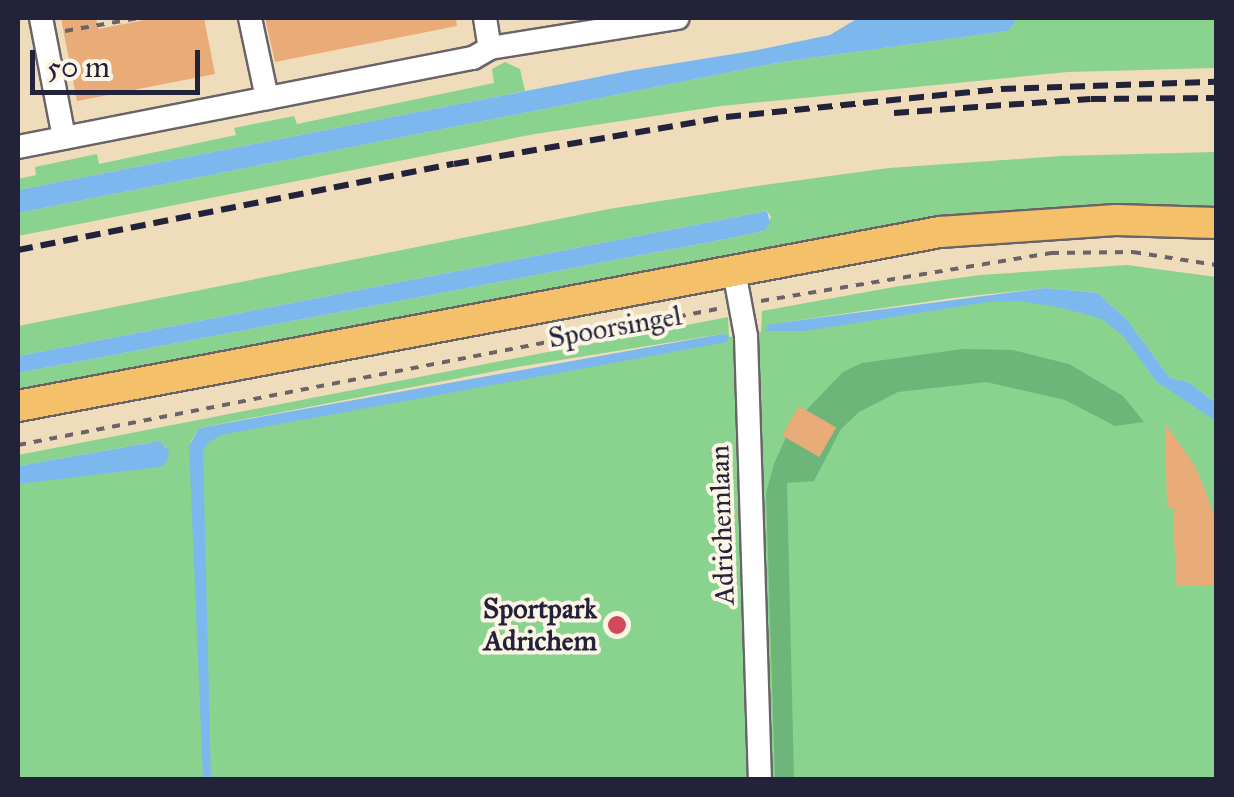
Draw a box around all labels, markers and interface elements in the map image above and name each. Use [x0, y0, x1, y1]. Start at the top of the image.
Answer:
scale bar [35, 30, 205, 92]
text: 50 m [47, 49, 110, 85]
street label: Spoorsingel [546, 299, 684, 355]
street label: Adrichemlaan [702, 445, 742, 605]
place label: Sportpark Adrichem [483, 592, 597, 658]
marker: Sportpark Adrichem [606, 614, 628, 636]

